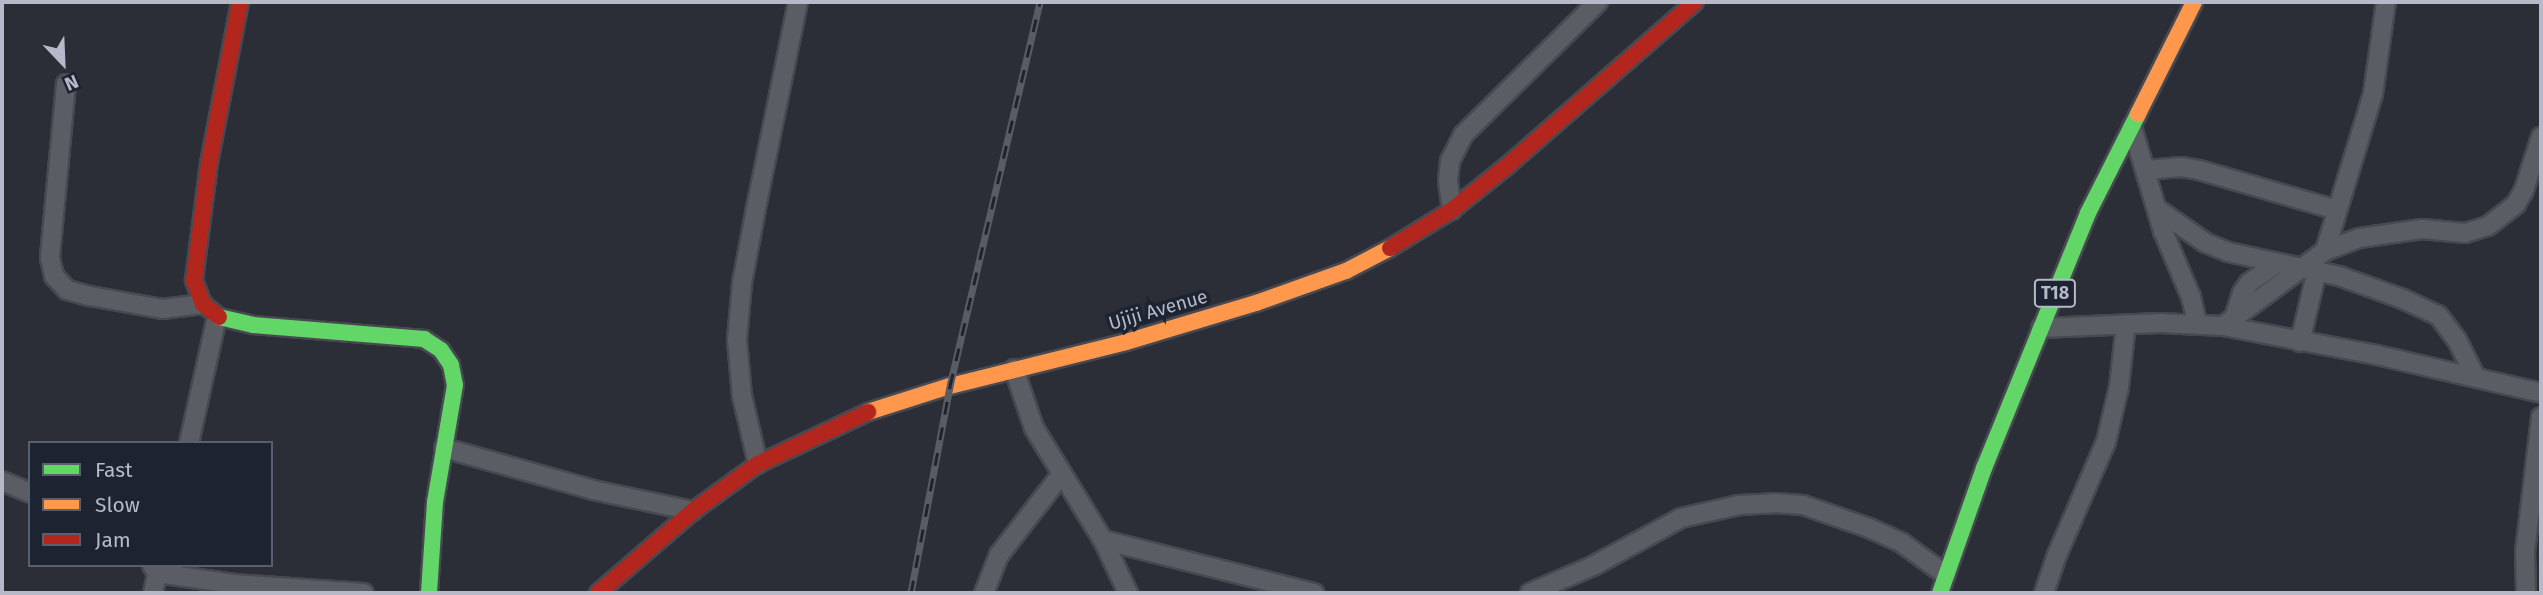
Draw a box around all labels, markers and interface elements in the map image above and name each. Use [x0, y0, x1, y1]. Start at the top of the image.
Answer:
north arrow [28, 28, 98, 98]
text: N [61, 70, 82, 96]
road number: T18 [2032, 278, 2078, 307]
street label: Ujiji Avenue [1106, 285, 1210, 335]
legend [28, 441, 273, 567]
text: Fast [95, 457, 133, 483]
text: Slow [95, 492, 140, 518]
text: Jam [95, 527, 131, 553]

